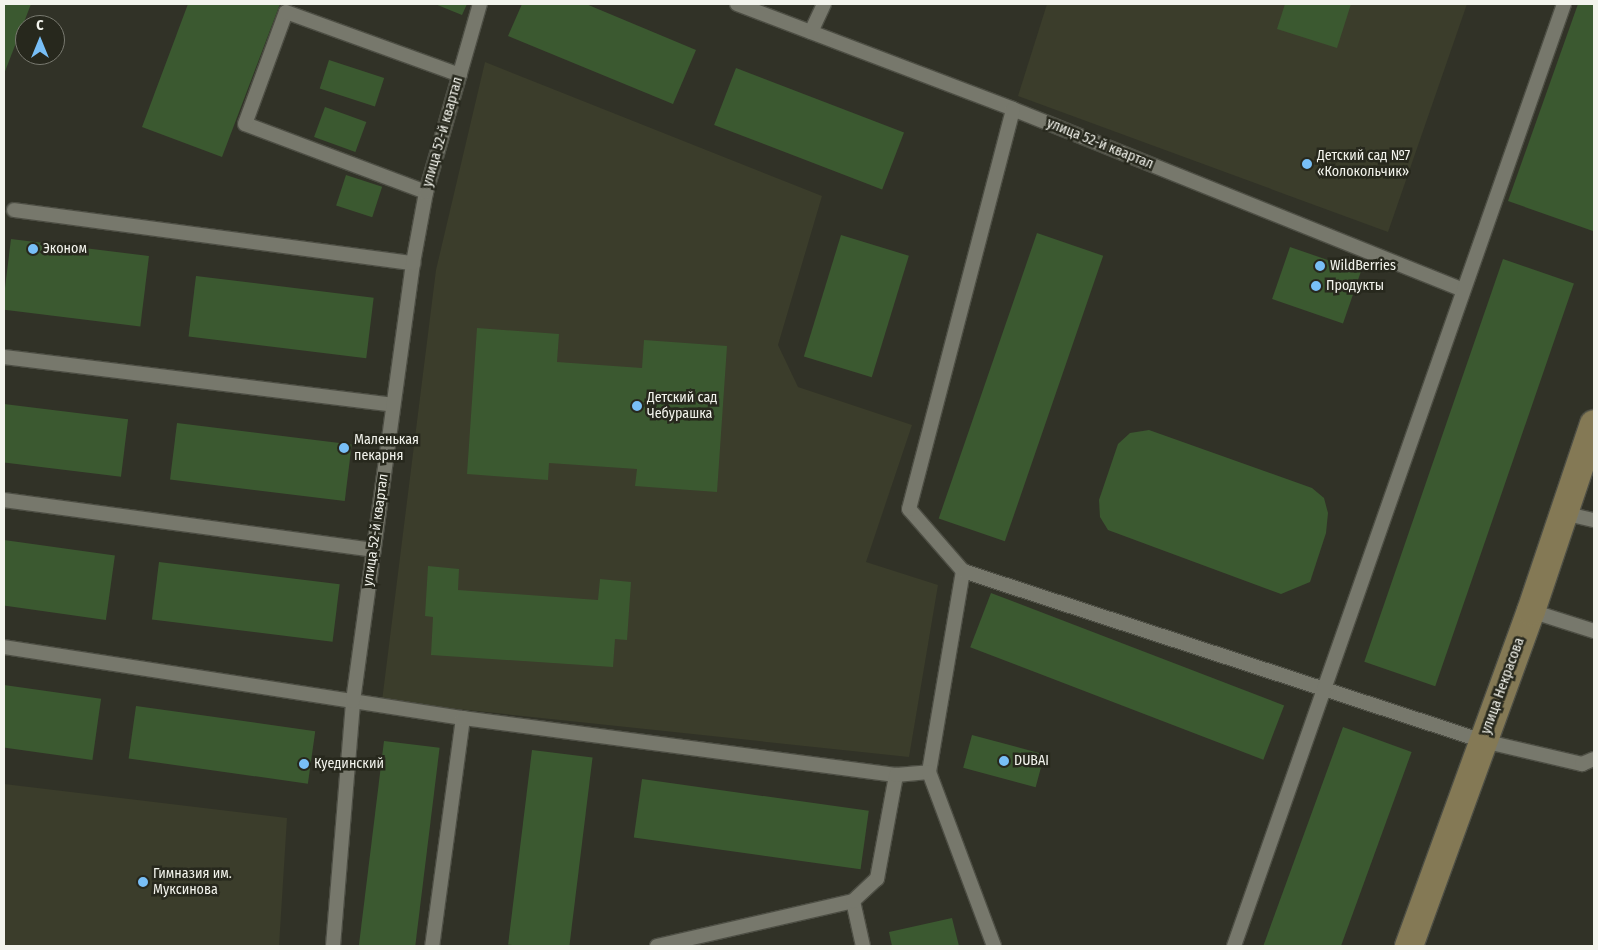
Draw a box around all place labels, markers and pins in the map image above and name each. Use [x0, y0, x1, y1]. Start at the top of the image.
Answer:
place label: Детский сад №7 «Колокольчик» [1317, 148, 1410, 180]
marker: Детский сад №7 «Колокольчик» [1301, 158, 1313, 170]
place label: Эконом [43, 241, 87, 257]
marker: Эконом [27, 243, 39, 255]
place label: WildBerries [1330, 258, 1396, 274]
marker: WildBerries [1314, 260, 1326, 272]
place label: Продукты [1326, 278, 1384, 294]
marker: Продукты [1310, 280, 1322, 292]
place label: Детский сад Чебурашка [647, 390, 717, 422]
marker: Детский сад Чебурашка [631, 400, 643, 412]
place label: Маленькая пекарня [354, 432, 419, 464]
marker: Маленькая пекарня [338, 442, 350, 454]
place label: DUBAI [1014, 753, 1049, 769]
marker: DUBAI [998, 755, 1010, 767]
place label: Куединский [314, 756, 384, 772]
marker: Куединский [298, 758, 310, 770]
place label: Гимназия им. Муксинова [153, 866, 232, 899]
marker: Гимназия им. Муксинова [137, 876, 149, 888]

